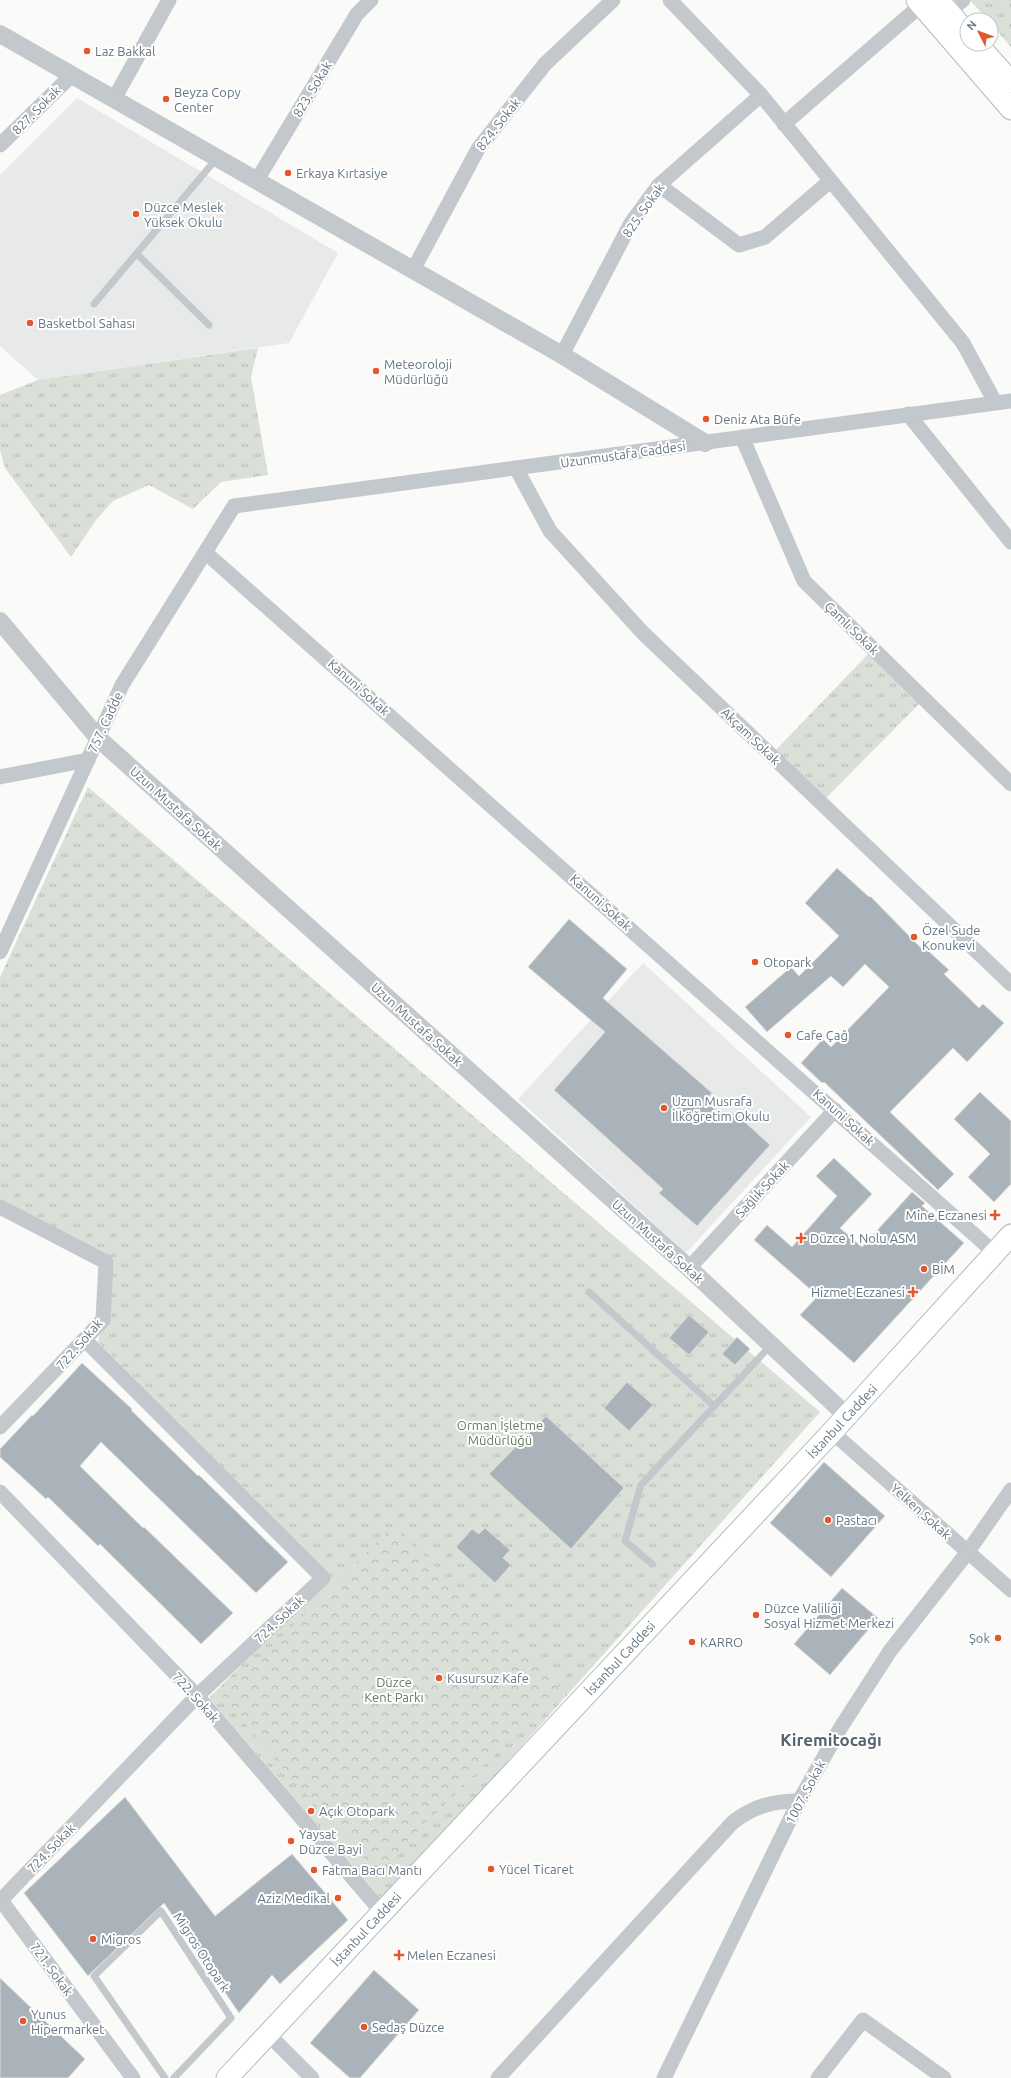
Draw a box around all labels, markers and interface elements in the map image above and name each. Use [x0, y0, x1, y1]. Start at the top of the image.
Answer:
north arrow [959, 12, 999, 52]
text: N [964, 18, 979, 32]
place label: Laz Bakkal [95, 44, 156, 58]
marker: Laz Bakkal [82, 46, 92, 56]
street label: 823. Sokak [290, 58, 334, 119]
street label: 827. Sokak [9, 83, 63, 137]
place label: Beyza Copy Center [174, 85, 241, 114]
marker: Beyza Copy Center [161, 94, 171, 104]
street label: 824. Sokak [473, 95, 523, 153]
place label: Erkaya Kırtasiye [296, 166, 388, 180]
marker: Erkaya Kırtasiye [283, 168, 293, 178]
street label: 825. Sokak [619, 180, 667, 240]
place label: Düzce Meslek Yüksek Okulu [144, 200, 224, 229]
marker: Düzce Meslek Yüksek Okulu [131, 209, 141, 219]
place label: Basketbol Sahası [38, 316, 135, 330]
marker: Basketbol Sahası [25, 318, 35, 328]
place label: Meteoroloji Müdürlüğü [384, 357, 452, 386]
marker: Meteoroloji Müdürlüğü [371, 366, 381, 376]
place label: Deniz Ata Büfe [714, 412, 801, 426]
marker: Deniz Ata Büfe [701, 414, 711, 424]
street label: Uzunmustafa Caddesi [560, 438, 686, 470]
street label: Çamlı Sokak [822, 599, 882, 658]
street label: Kanuni Sokak [326, 656, 393, 718]
street label: 757. Cadde [85, 689, 125, 755]
street label: Akçam Sokak [719, 705, 783, 768]
street label: Uzun Mustafa Sokak [128, 763, 225, 853]
street label: Kanuni Sokak [568, 871, 635, 933]
place label: Özel Sude Konukevi [922, 922, 981, 952]
marker: Özel Sude Konukevi [909, 932, 919, 942]
place label: Otopark [763, 955, 812, 969]
marker: Otopark [750, 957, 760, 967]
street label: Uzun Mustafa Sokak [369, 979, 466, 1069]
place label: Cafe Çağ [796, 1028, 848, 1042]
marker: Cafe Çağ [783, 1030, 793, 1040]
street label: Kanuni Sokak [811, 1086, 878, 1148]
place label: Uzun Musrafa İlköğretim Okulu [672, 1094, 770, 1123]
marker: Uzun Musrafa İlköğretim Okulu [659, 1103, 669, 1113]
street label: Sağlık Sokak [733, 1158, 792, 1220]
street label: Uzun Mustafa Sokak [610, 1196, 707, 1286]
place label: Mine Eczanesi [906, 1208, 987, 1222]
marker: Mine Eczanesi [990, 1210, 1000, 1220]
place label: Düzce 1 Nolu ASM [810, 1231, 916, 1245]
marker: Düzce 1 Nolu ASM [795, 1232, 807, 1244]
place label: BİM [932, 1261, 955, 1276]
marker: BİM [919, 1264, 929, 1274]
place label: Hizmet Eczanesi [811, 1285, 905, 1299]
marker: Hizmet Eczanesi [908, 1287, 918, 1297]
street label: 722. Sokak [53, 1316, 105, 1372]
street label: İstanbul Caddesi [804, 1381, 880, 1461]
park label: Orman İşletme Müdürlüğü [457, 1417, 543, 1447]
street label: Yelken Sokak [888, 1480, 954, 1542]
place label: Pastacı [836, 1513, 877, 1527]
marker: Pastacı [823, 1515, 833, 1525]
street label: 724. Sokak [251, 1592, 307, 1645]
place label: Düzce Valiliği Sosyal Hizmet Merkezi [764, 1601, 894, 1630]
marker: Düzce Valiliği Sosyal Hizmet Merkezi [751, 1610, 761, 1620]
street label: İstanbul Caddesi [582, 1618, 658, 1698]
place label: Şok [969, 1631, 990, 1645]
marker: Şok [993, 1633, 1003, 1643]
place label: KARRO [700, 1635, 743, 1649]
marker: KARRO [687, 1637, 697, 1647]
street label: 722. Sokak [170, 1669, 222, 1725]
place label: Kusursuz Kafe [447, 1671, 529, 1685]
marker: Kusursuz Kafe [434, 1673, 444, 1683]
park label: Düzce Kent Parkı [364, 1675, 424, 1704]
district label: Kiremitocağı [780, 1730, 882, 1749]
street label: 1007. Sokak [782, 1758, 828, 1826]
place label: Açık Otopark [319, 1804, 395, 1818]
marker: Açık Otopark [306, 1806, 316, 1816]
street label: 724. Sokak [24, 1820, 78, 1875]
place label: Yaysat Düzce Bayi [299, 1827, 362, 1856]
marker: Yaysat Düzce Bayi [286, 1836, 296, 1846]
place label: Yücel Ticaret [499, 1862, 574, 1876]
place label: Fatma Bacı Mantı [322, 1863, 422, 1877]
marker: Yücel Ticaret [486, 1864, 496, 1874]
marker: Fatma Bacı Mantı [309, 1865, 319, 1875]
street label: İstanbul Caddesi [328, 1889, 404, 1969]
place label: Aziz Medikal [257, 1891, 331, 1905]
marker: Aziz Medikal [333, 1893, 343, 1903]
street label: Migros Otopark [171, 1910, 233, 1995]
place label: Migros [101, 1932, 141, 1946]
marker: Migros [88, 1934, 98, 1944]
street label: 721. Sokak [28, 1940, 76, 1999]
place label: Melen Eczanesi [407, 1948, 496, 1962]
marker: Melen Eczanesi [394, 1950, 404, 1960]
place label: Yunus Hipermarket [31, 2007, 104, 2036]
marker: Yunus Hipermarket [18, 2016, 28, 2026]
place label: Sedaş Düzce [372, 2020, 445, 2034]
marker: Sedaş Düzce [359, 2022, 369, 2032]

